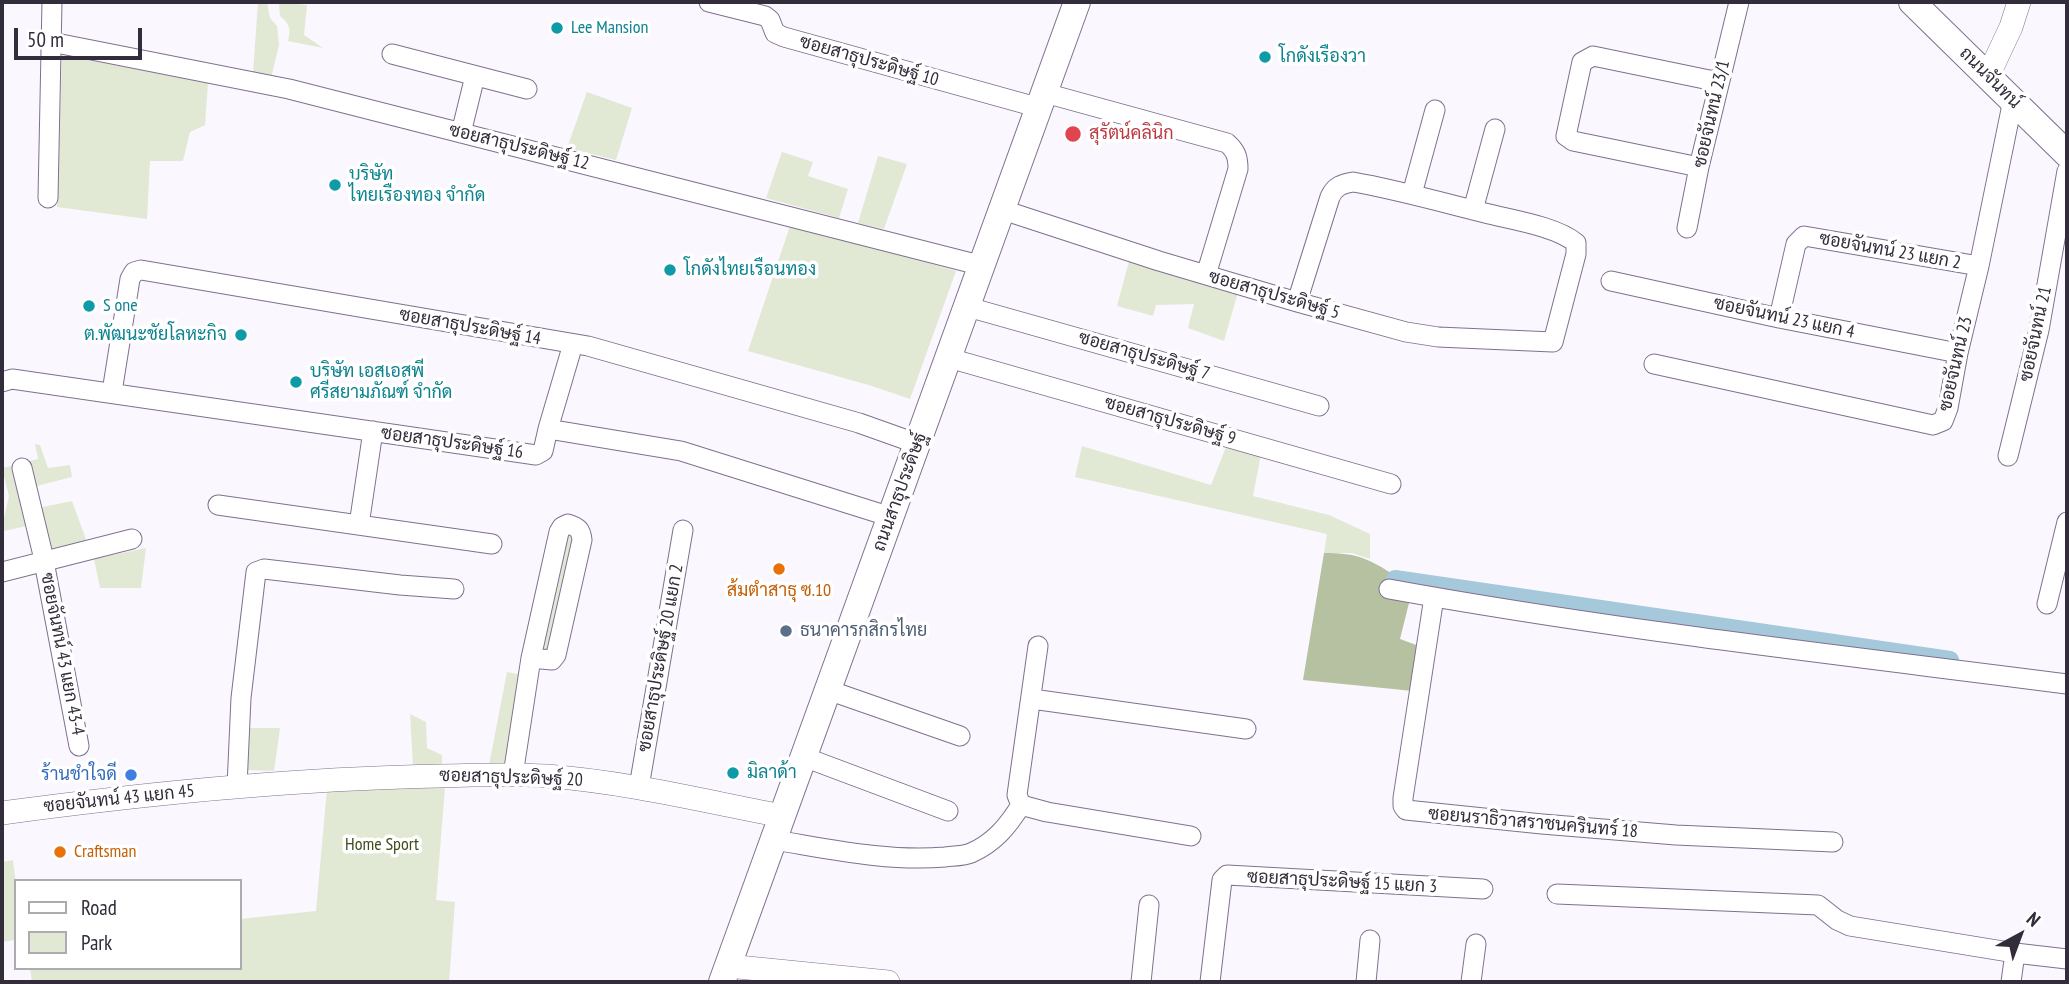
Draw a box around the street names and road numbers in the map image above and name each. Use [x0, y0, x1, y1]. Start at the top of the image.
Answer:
street label: ซอยสาธุประดิษฐ์ 10 [797, 31, 941, 91]
street label: ถนนจันทน์ [1955, 43, 2025, 113]
street label: ซอยจันทน์ 23/1 [1689, 58, 1735, 170]
street label: ซอยสาธุประดิษฐ์ 12 [447, 119, 591, 175]
street label: ซอยจันทน์ 23 แยก 2 [1817, 228, 1963, 274]
street label: ซอยสาธุประดิษฐ์ 5 [1206, 266, 1342, 324]
street label: ซอยจันทน์ 21 [2015, 284, 2057, 384]
street label: ซอยจันทน์ 23 แยก 4 [1712, 293, 1856, 343]
street label: ซอยสาธุประดิษฐ์ 14 [397, 304, 543, 350]
street label: ซอยจันทน์ 23 [1935, 314, 1977, 414]
street label: ซอยสาธุประดิษฐ์ 7 [1076, 327, 1212, 385]
street label: ซอยสาธุประดิษฐ์ 9 [1102, 392, 1238, 450]
street label: ซอยสาธุประดิษฐ์ 16 [379, 422, 525, 464]
street label: ถนนสาธุประดิษฐ์ [868, 430, 932, 554]
street label: ซอยสาธุประดิษฐ์ 20 แยก 2 [634, 562, 688, 754]
street label: ซอยจันทน์ 43 แยก 43-4 [36, 571, 88, 737]
street label: ซอยสาธุประดิษฐ์ 20 [439, 765, 583, 791]
street label: ซอยจันทน์ 43 แยก 45 [42, 780, 196, 818]
street label: ซอยนราธิวาสราชนครินทร์ 18 [1427, 803, 1639, 843]
street label: ซอยสาธุประดิษฐ์ 15 แยก 3 [1246, 866, 1438, 898]

